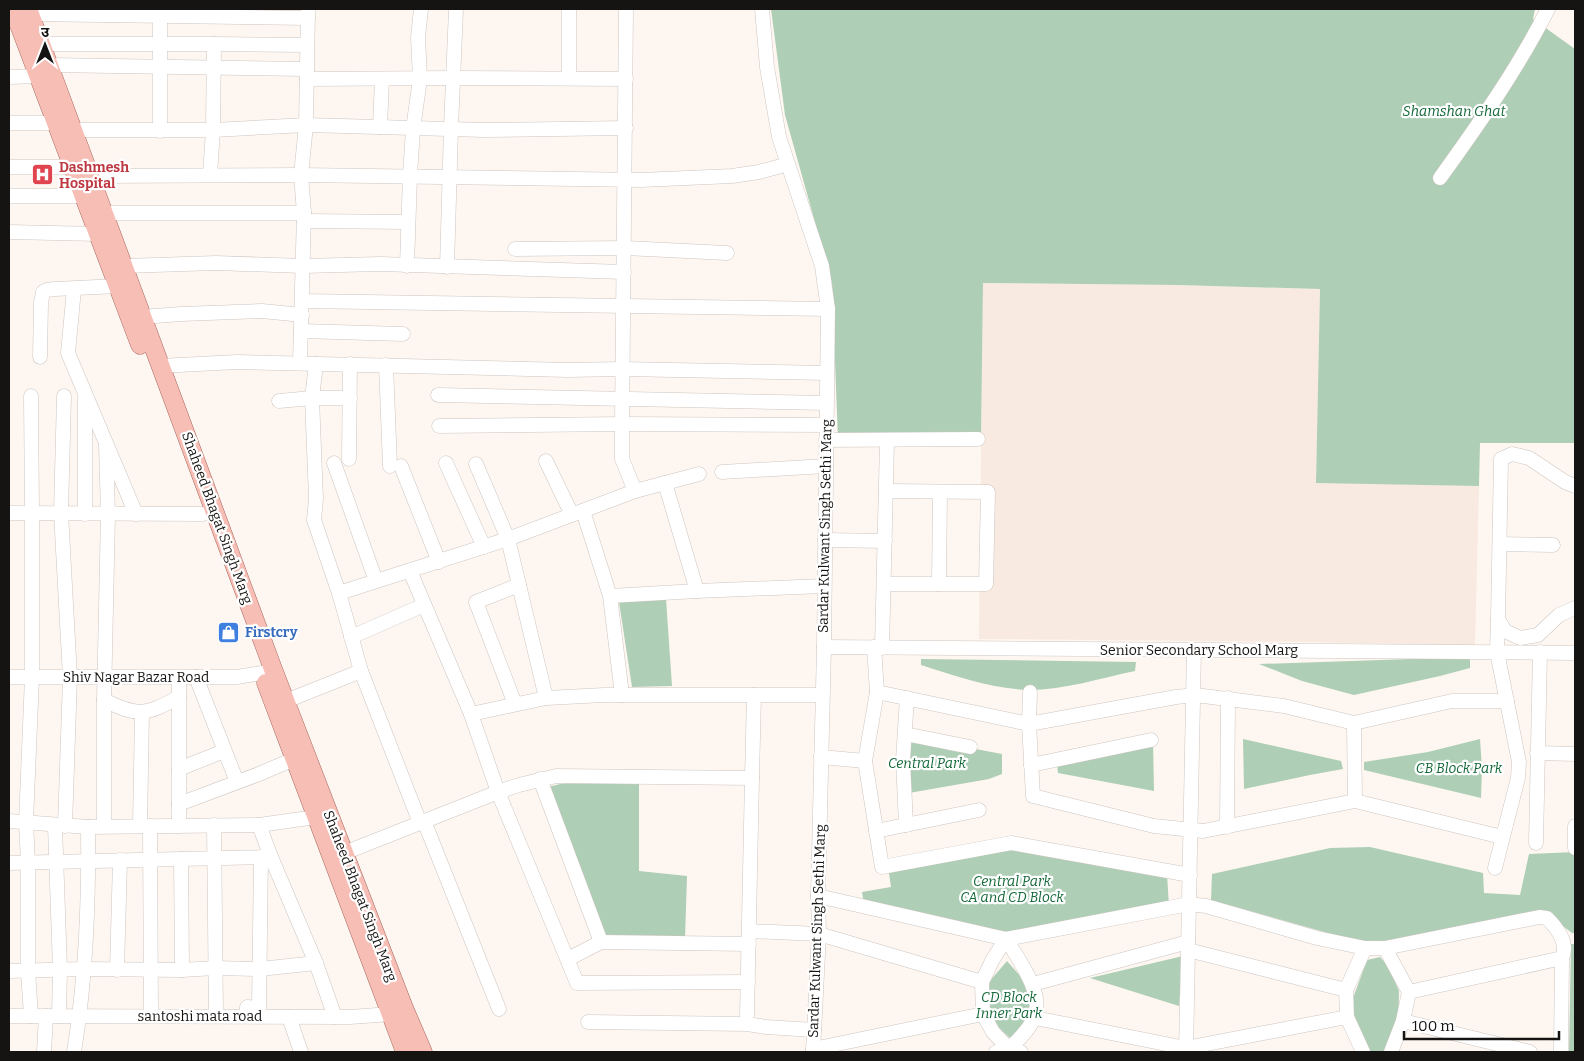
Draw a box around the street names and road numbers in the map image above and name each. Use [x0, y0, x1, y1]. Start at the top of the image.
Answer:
street label: Sardar Kulwant Singh Sethi Marg [815, 419, 835, 633]
street label: Shaheed Bhagat Singh Marg [178, 430, 256, 607]
street label: Senior Secondary School Marg [1100, 642, 1298, 659]
street label: Shiv Nagar Bazar Road [63, 669, 209, 686]
street label: Shaheed Bhagat Singh Marg [319, 808, 401, 984]
street label: Sardar Kulwant Singh Sethi Marg [805, 824, 829, 1038]
street label: santoshi mata road [138, 1008, 262, 1025]

